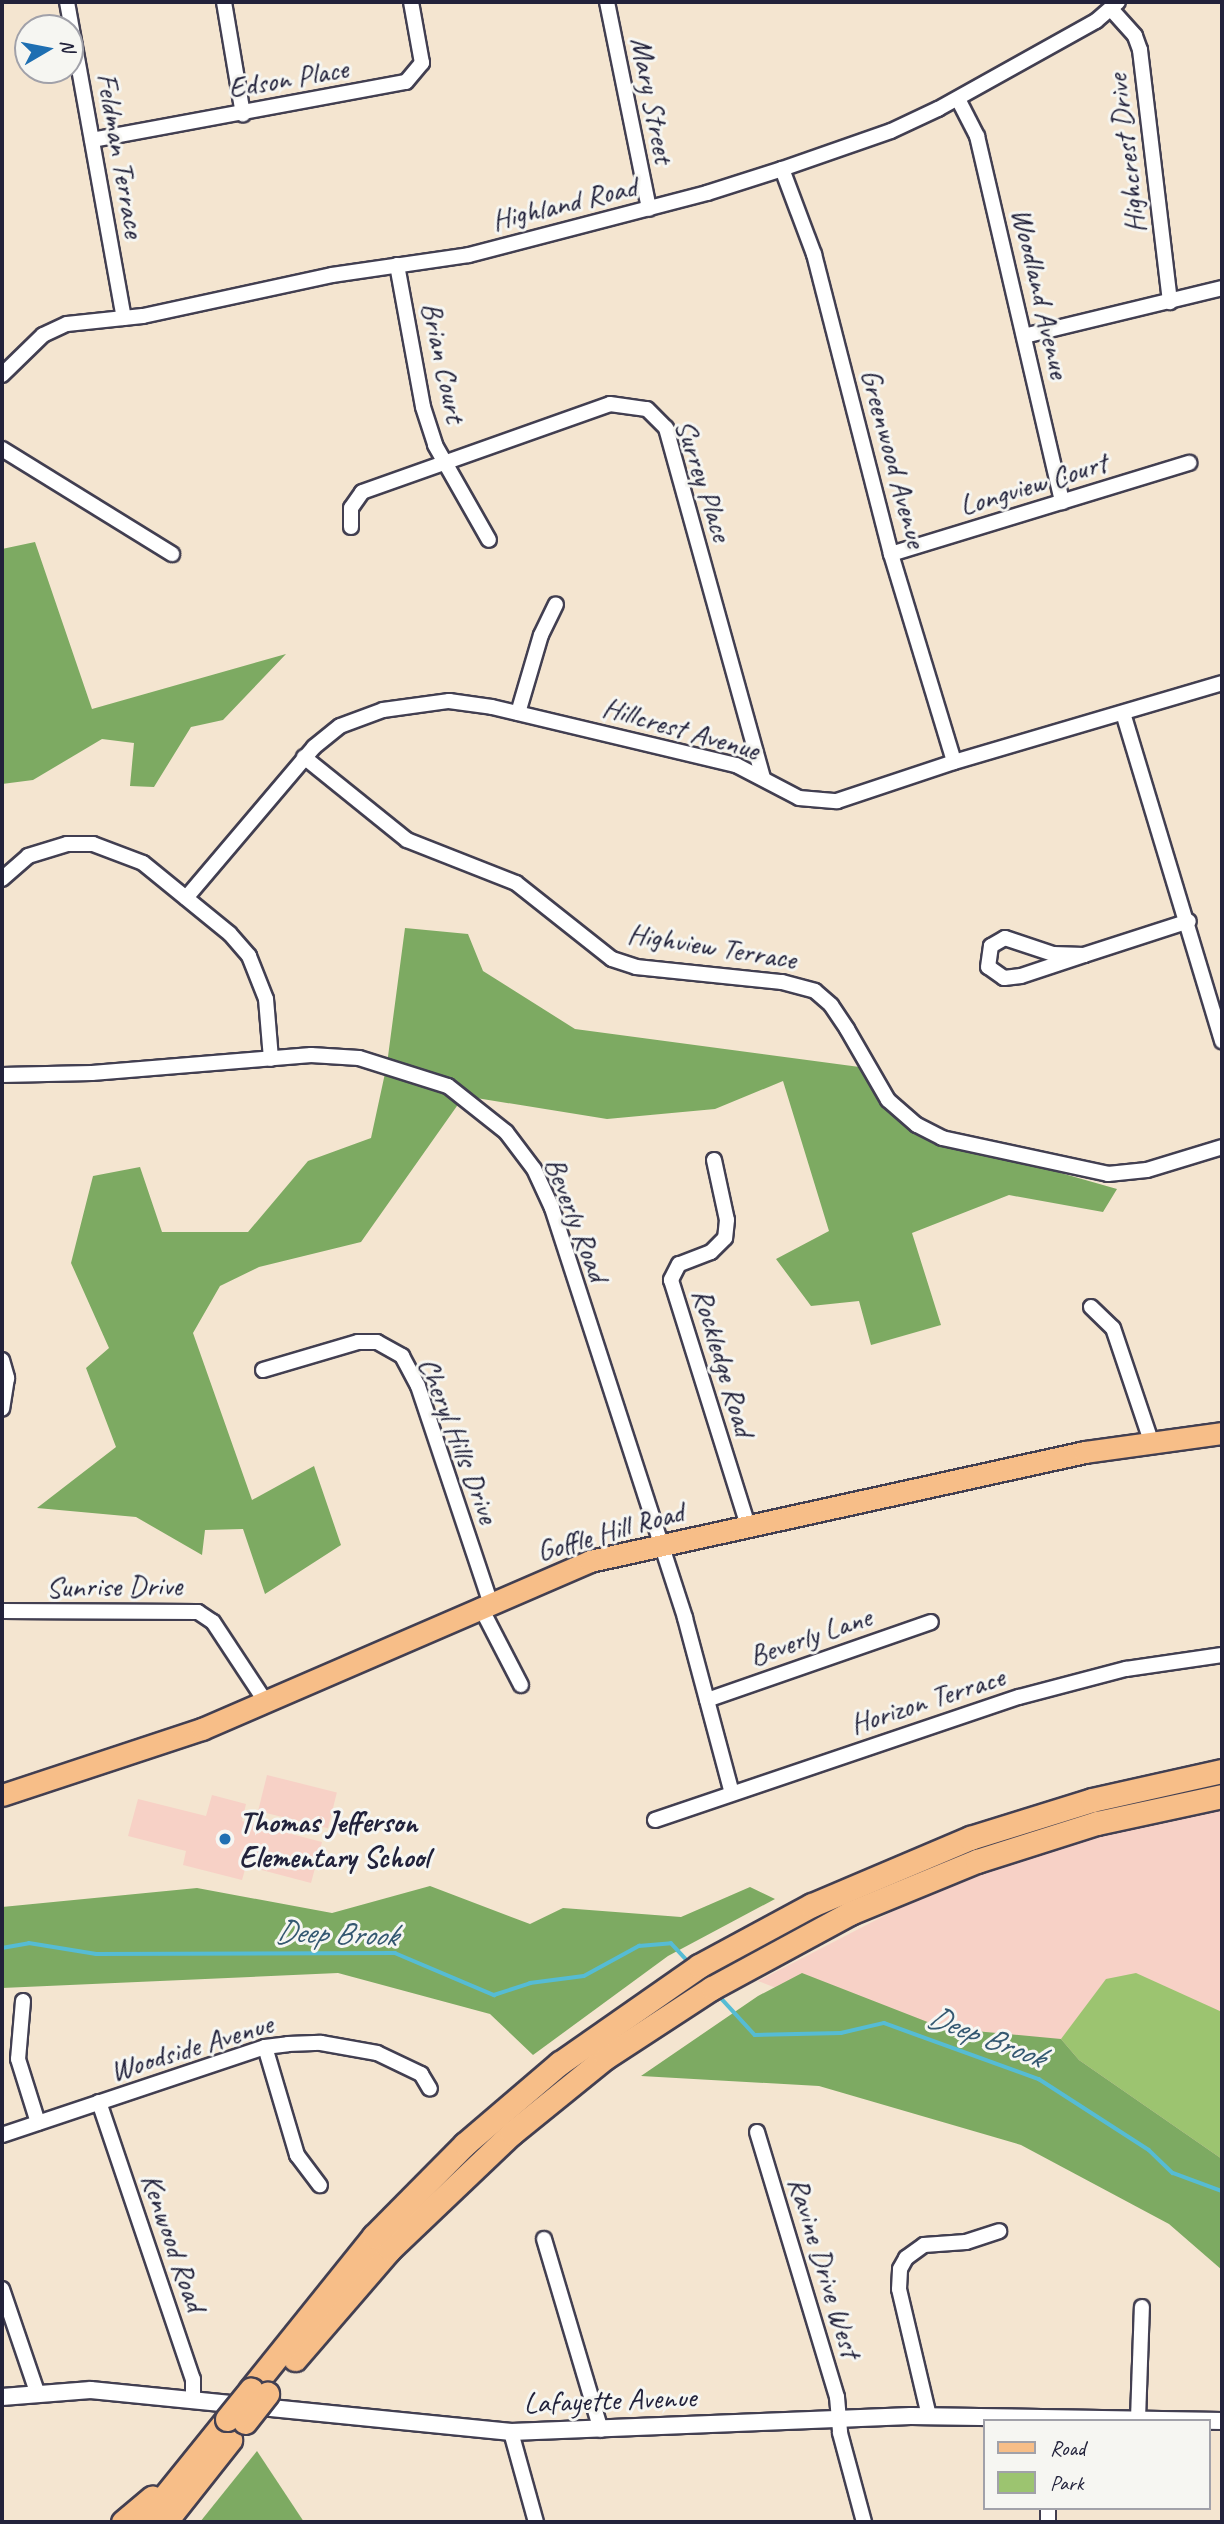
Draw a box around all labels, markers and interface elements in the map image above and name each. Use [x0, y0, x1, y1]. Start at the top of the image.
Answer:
north arrow [14, 14, 84, 84]
street label: Mary Street [623, 34, 683, 166]
text: N [55, 38, 81, 54]
street label: Edson Place [225, 50, 351, 106]
street label: Feldman Terrace [89, 71, 153, 239]
street label: Highcrest Drive [1098, 72, 1154, 236]
street label: Highland Road [488, 168, 640, 238]
street label: Woodland Avenue [1004, 204, 1078, 382]
street label: Brian Court [414, 299, 474, 425]
street label: Greenwood Avenue [853, 365, 935, 551]
street label: Surrey Place [667, 414, 741, 546]
street label: Longview Court [955, 445, 1111, 523]
street label: Hillcrest Avenue [599, 689, 763, 767]
street label: Highview Terrace [625, 915, 799, 977]
street label: Beverly Road [537, 1153, 617, 1285]
street label: Rockledge Road [684, 1284, 764, 1440]
street label: Cheryl Hills Drive [411, 1352, 507, 1528]
street label: Goffle Hill Road [532, 1493, 688, 1569]
street label: Sunrise Drive [46, 1567, 182, 1605]
street label: Beverly Lane [744, 1598, 876, 1674]
street label: Horizon Terrace [845, 1658, 1009, 1742]
place label: Thomas Jefferson Elementary School [239, 1804, 429, 1874]
marker: Thomas Jefferson Elementary School [217, 1831, 233, 1847]
water label: Deep Brook [274, 1913, 398, 1955]
water label: Deep Brook [922, 1997, 1050, 2077]
street label: Woodside Avenue [105, 2005, 277, 2089]
street label: Kenwood Road [134, 2169, 214, 2315]
street label: Ravine Drive West [780, 2172, 870, 2362]
street label: Lafayette Avenue [523, 2379, 697, 2421]
legend [982, 2419, 1210, 2510]
text: Road [1050, 2435, 1085, 2461]
text: Park [1050, 2470, 1083, 2496]

